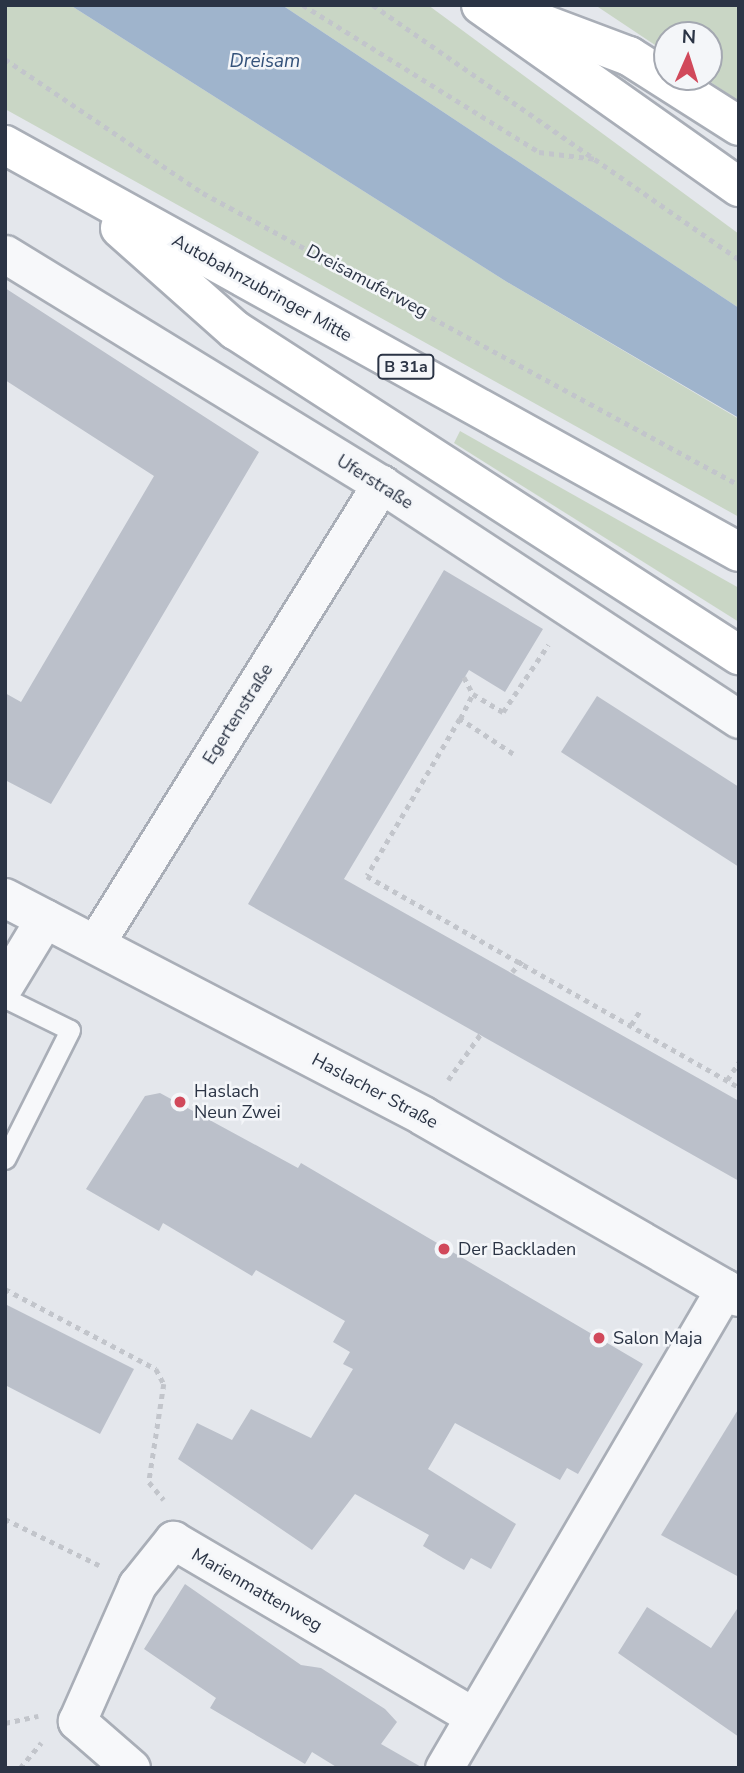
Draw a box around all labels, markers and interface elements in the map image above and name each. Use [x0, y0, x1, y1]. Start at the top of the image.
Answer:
north arrow [653, 21, 723, 91]
text: N [681, 24, 697, 50]
water label: Dreisam [230, 51, 300, 73]
street label: Autobahnzubringer Mitte [168, 230, 356, 346]
street label: Dreisamuferweg [303, 240, 431, 322]
road number: B 31a [376, 354, 436, 380]
street label: Uferstraße [333, 450, 417, 514]
street label: Egertenstraße [198, 660, 278, 768]
street label: Haslacher Straße [308, 1049, 442, 1133]
place label: Haslach Neun Zwei [194, 1081, 281, 1124]
marker: Haslach Neun Zwei [172, 1094, 188, 1110]
place label: Der Backladen [458, 1238, 576, 1260]
marker: Der Backladen [436, 1241, 452, 1257]
place label: Salon Maja [613, 1327, 702, 1349]
marker: Salon Maja [591, 1330, 607, 1346]
street label: Marienmattenweg [188, 1544, 326, 1636]

